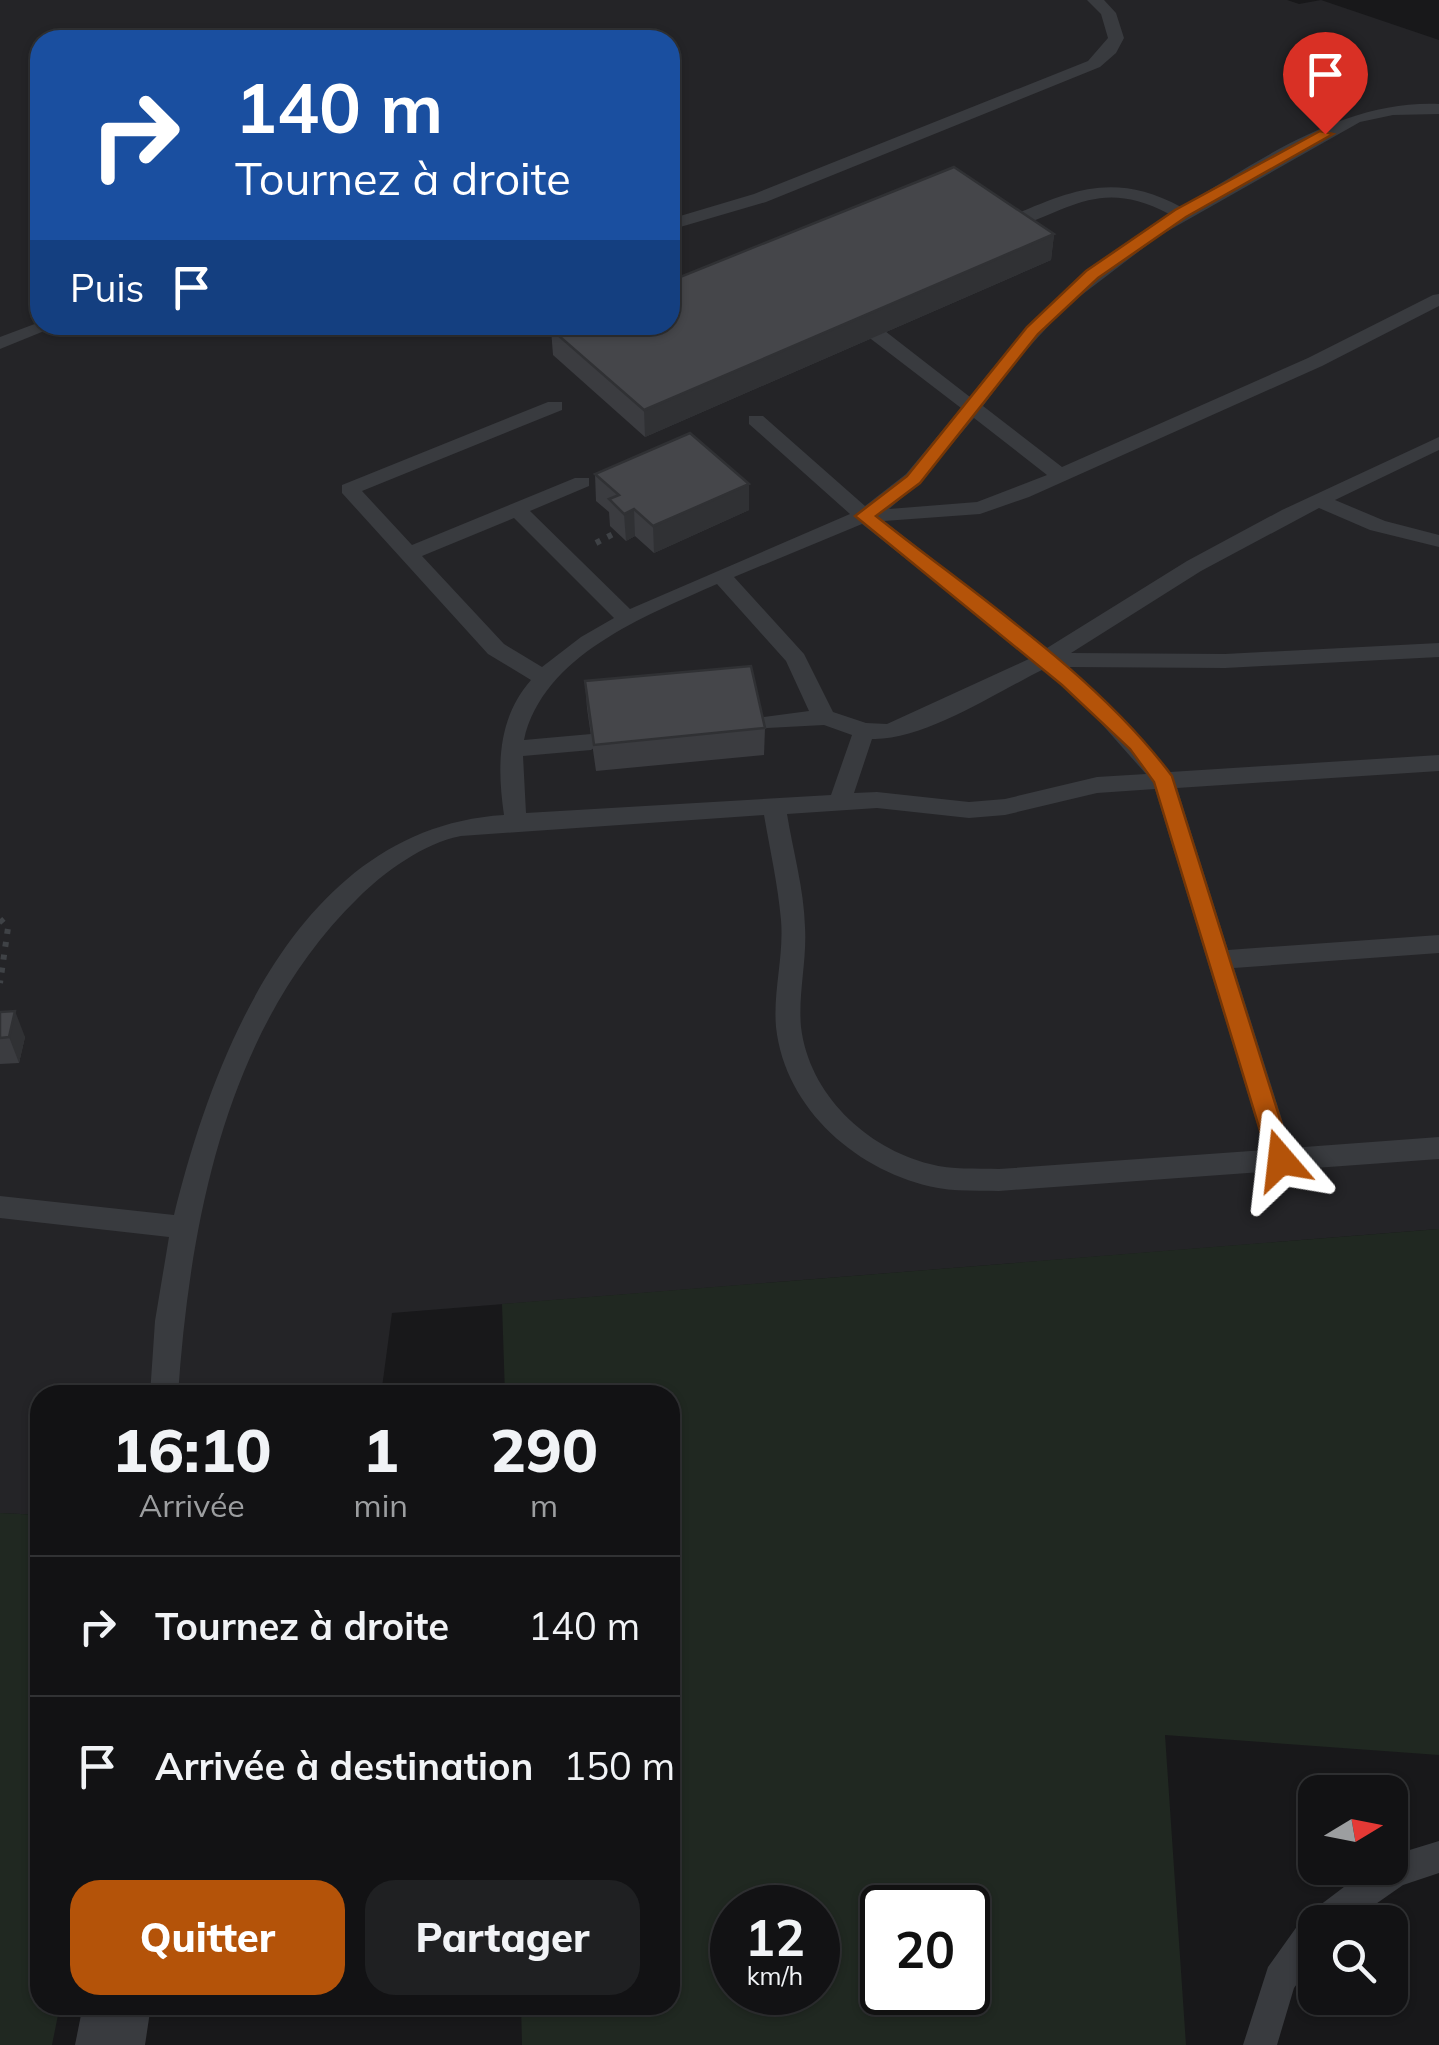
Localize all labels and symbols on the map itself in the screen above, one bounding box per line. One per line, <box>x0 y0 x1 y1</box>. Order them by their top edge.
pin <box>1283 32 1368 135</box>
position arrow <box>1229 1108 1333 1212</box>
north arrow <box>1298 1775 1408 1885</box>
speed limit sign: 20 <box>860 1885 990 2015</box>

